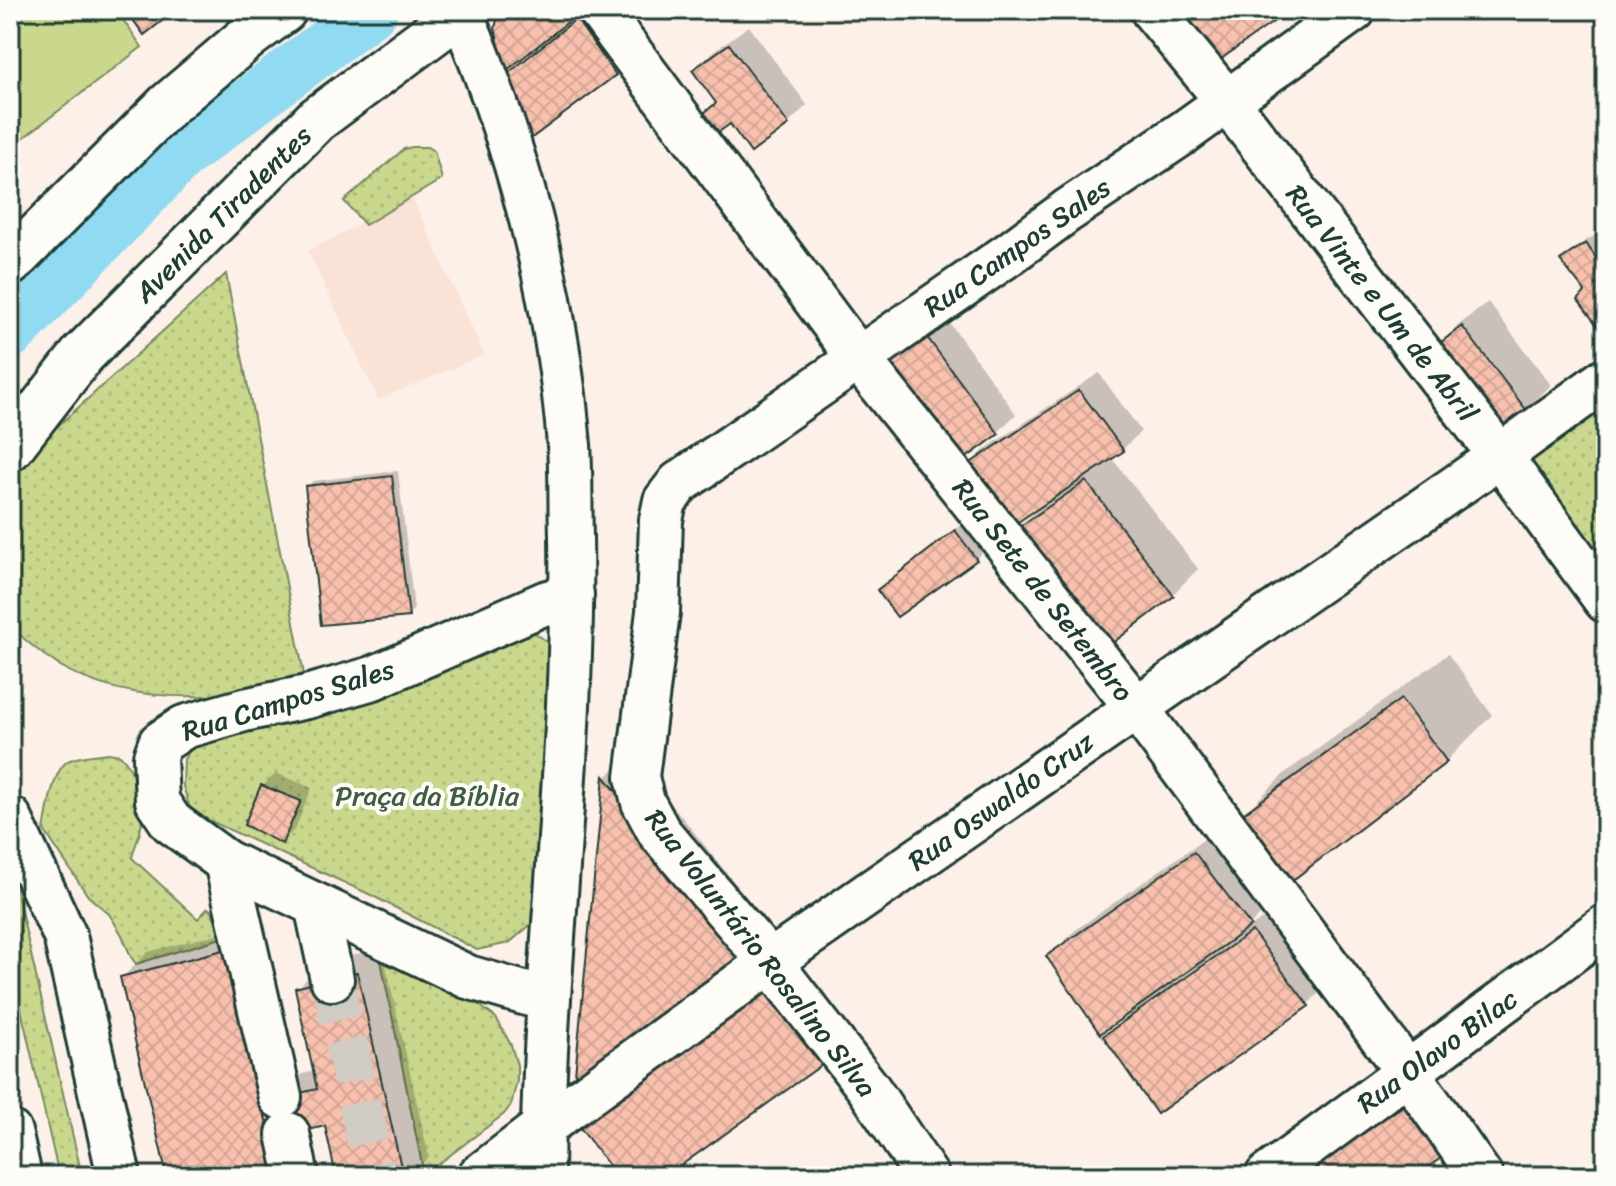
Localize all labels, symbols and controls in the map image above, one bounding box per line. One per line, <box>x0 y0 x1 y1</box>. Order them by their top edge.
street label: Avenida Tiradentes <box>121 113 324 316</box>
street label: Rua Campos Sales <box>913 164 1121 330</box>
street label: Rua Vinte e Um de Abril <box>1273 173 1492 434</box>
street label: Rua Sete de Setembro <box>939 467 1147 713</box>
street label: Rua Campos Sales <box>176 644 401 756</box>
street label: Rua Oswaldo Cruz <box>897 718 1105 884</box>
park label: Praça da Bíblia <box>335 771 520 820</box>
street label: Rua Voluntário Rosalino Silva <box>632 798 890 1108</box>
street label: Rua Olavo Bilac <box>1346 975 1528 1126</box>

